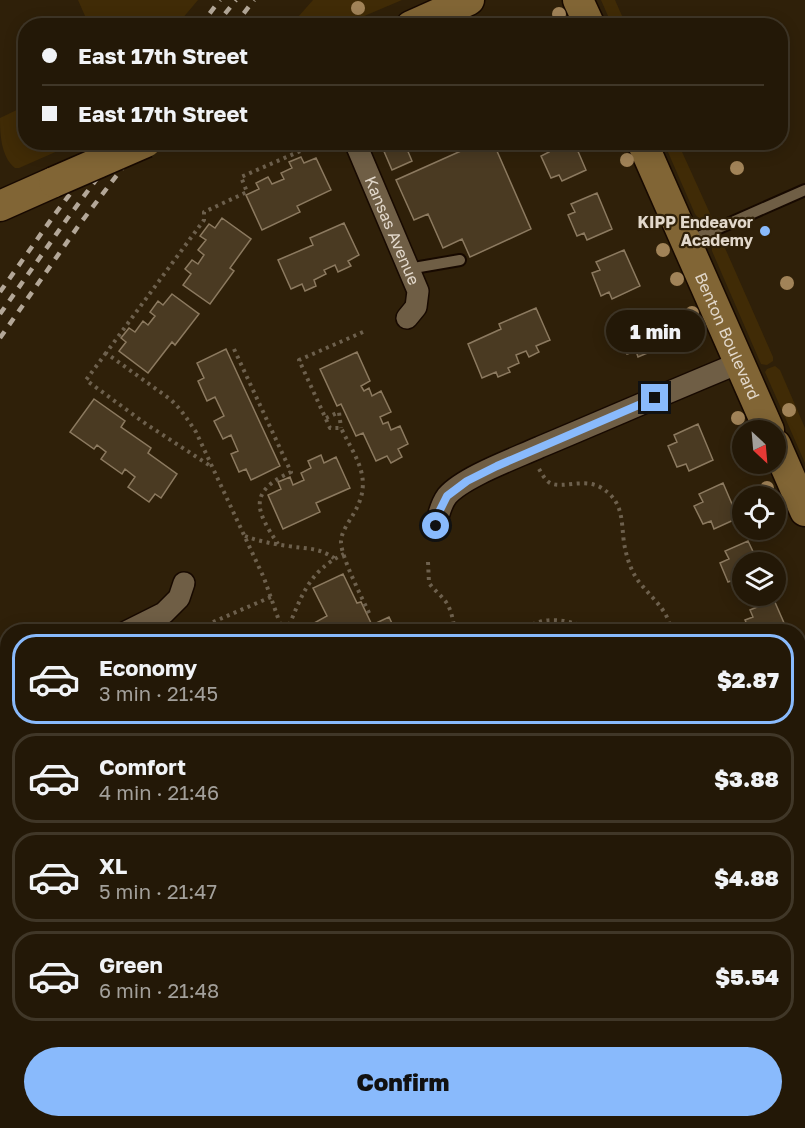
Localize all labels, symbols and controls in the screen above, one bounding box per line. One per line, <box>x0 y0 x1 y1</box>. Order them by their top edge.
text: East 17th Street <box>78 42 248 69</box>
text: East 17th Street <box>78 100 248 127</box>
street label: Kansas Avenue <box>361 173 424 288</box>
place label: KIPP Endeavor Academy <box>637 212 753 250</box>
marker: KIPP Endeavor Academy <box>758 224 772 238</box>
street label: Benton Boulevard <box>691 269 764 403</box>
callout: 1 min <box>606 311 704 353</box>
text: 1 min <box>630 319 681 343</box>
route end <box>641 384 668 411</box>
north arrow <box>732 420 786 474</box>
map controls <box>732 420 786 606</box>
button: locate <box>732 486 786 540</box>
route start <box>422 512 449 539</box>
button: layers <box>732 552 786 606</box>
icon: car <box>27 652 81 706</box>
text: Economy <box>99 654 197 681</box>
text: $2.87 <box>717 666 779 693</box>
text: 3 min · 21:45 <box>99 681 218 705</box>
icon: car <box>27 751 81 805</box>
text: Comfort <box>99 753 186 780</box>
text: $3.88 <box>714 765 779 792</box>
text: 4 min · 21:46 <box>99 780 219 804</box>
icon: car <box>27 850 81 904</box>
text: XL <box>99 852 127 879</box>
text: $4.88 <box>714 864 779 891</box>
text: 5 min · 21:47 <box>99 879 217 903</box>
icon: car <box>27 949 81 1003</box>
text: Green <box>99 951 163 978</box>
text: $5.54 <box>715 963 779 990</box>
text: 6 min · 21:48 <box>99 978 219 1002</box>
button: Confirm <box>24 1047 782 1116</box>

